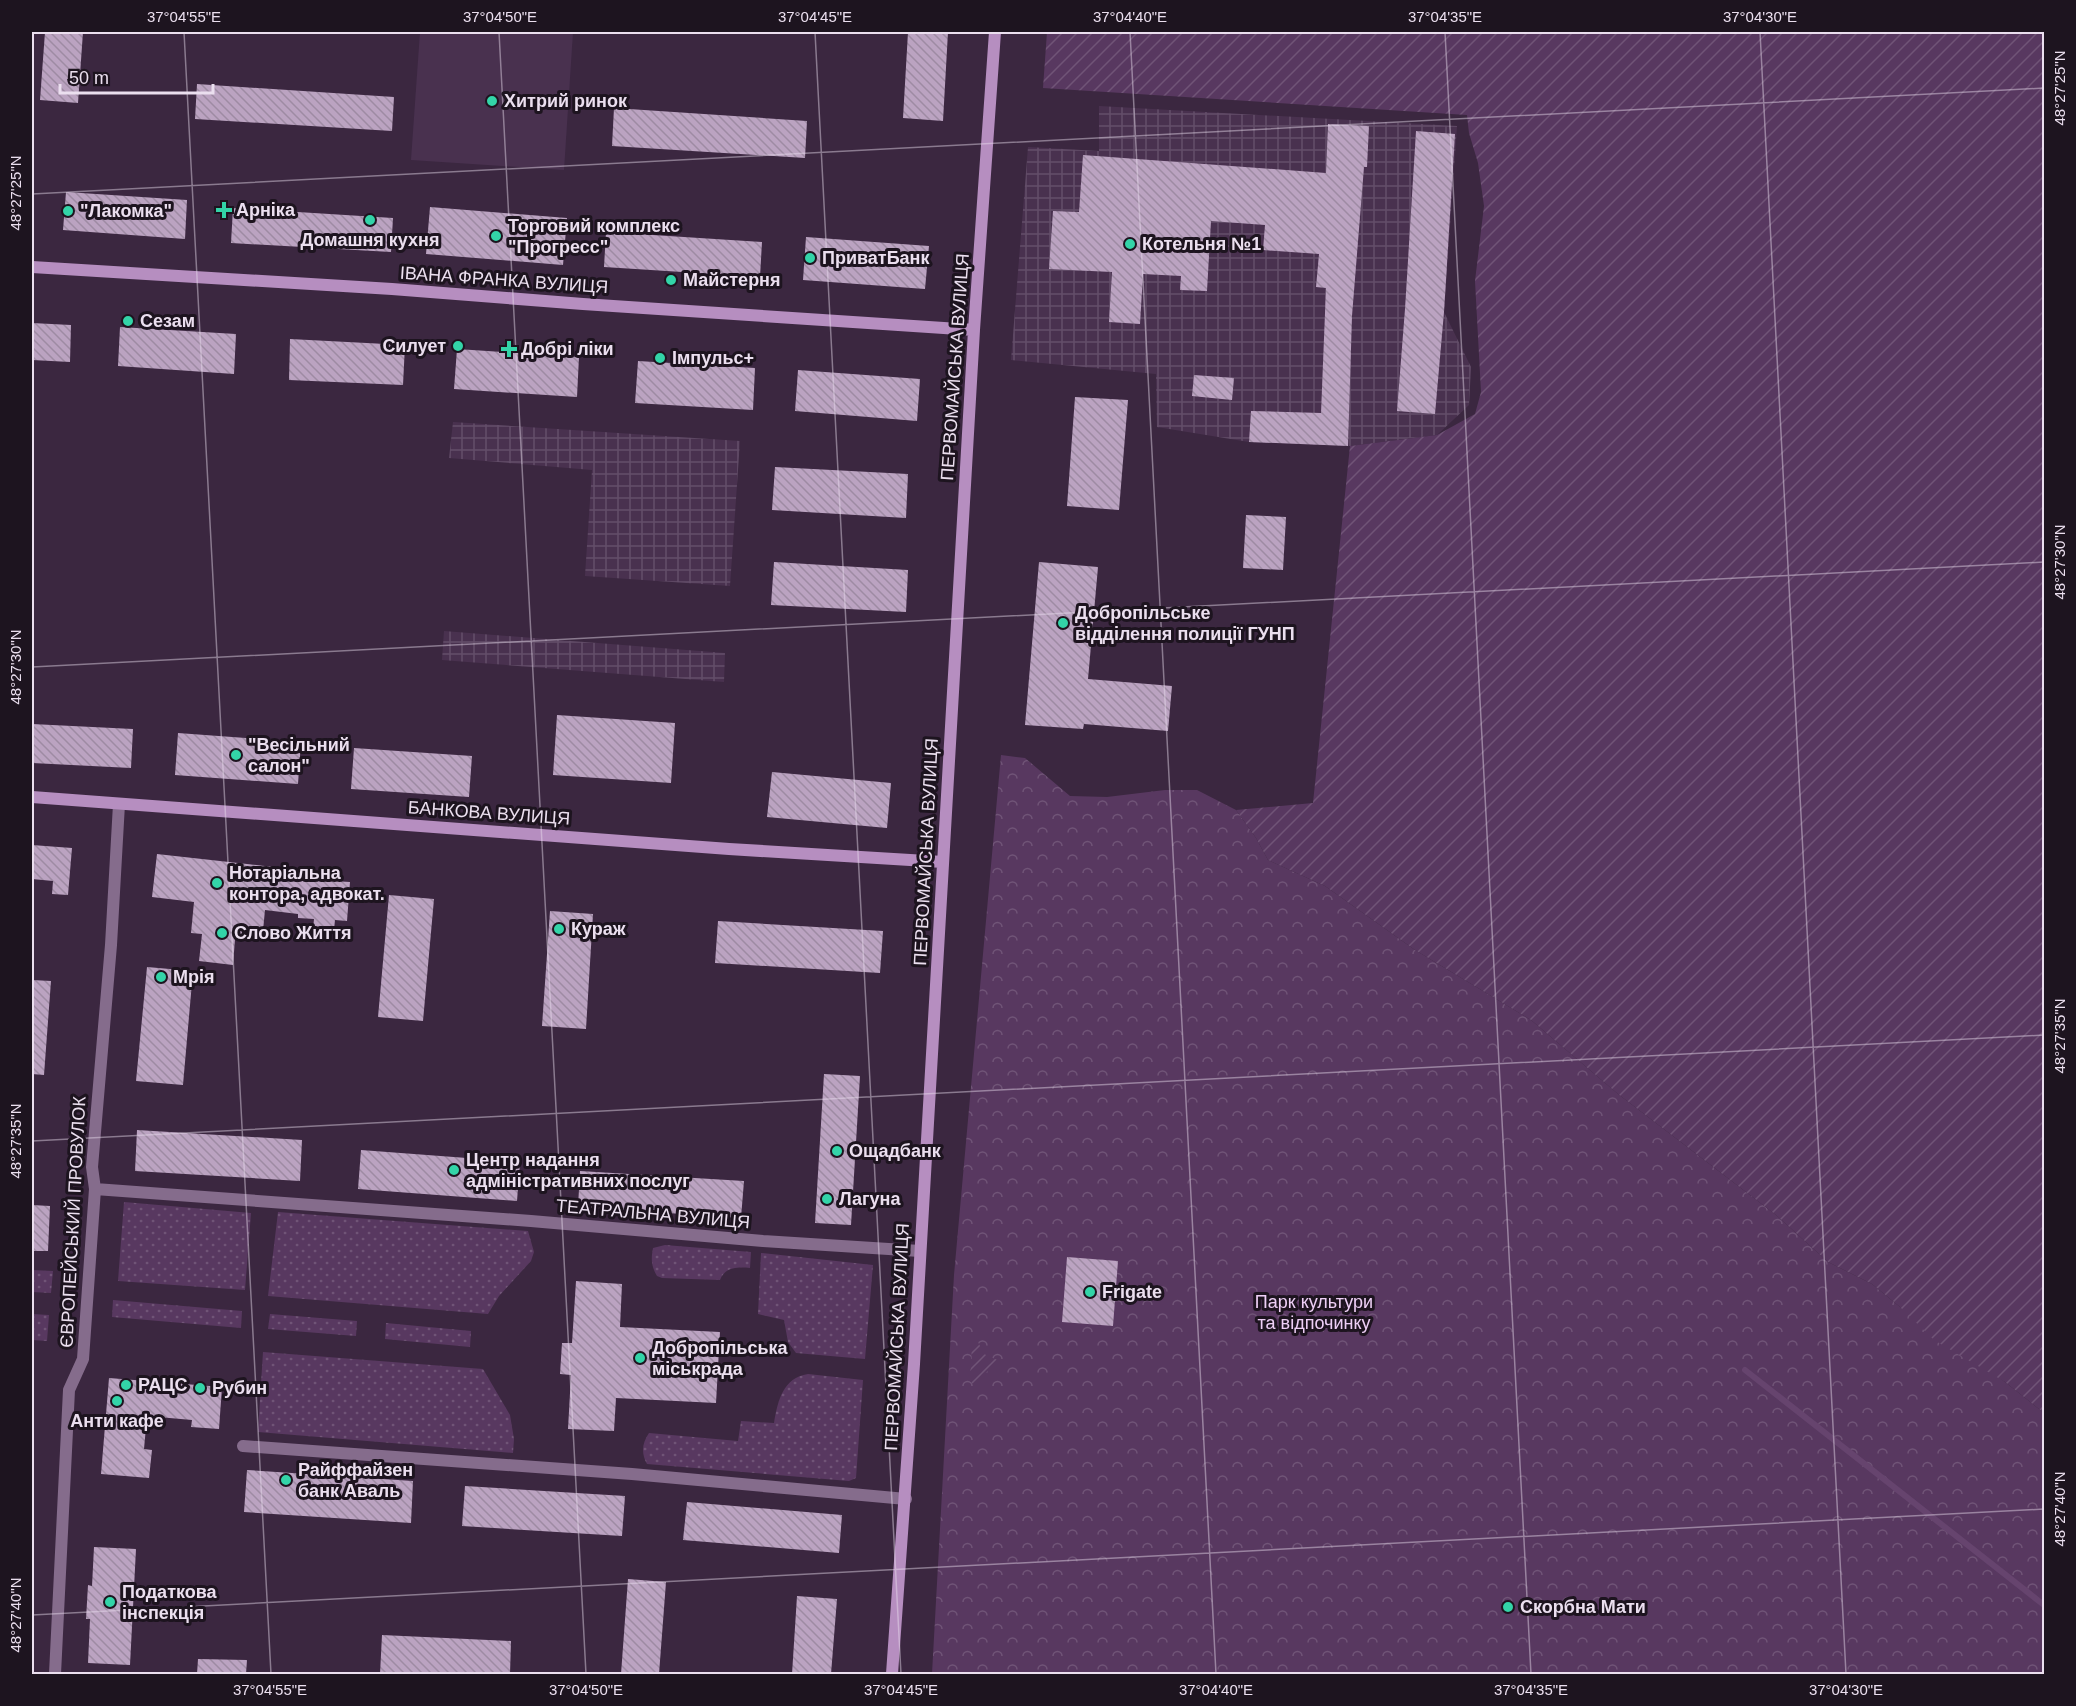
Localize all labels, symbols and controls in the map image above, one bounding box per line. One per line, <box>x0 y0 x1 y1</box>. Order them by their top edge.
text: 37°04'55"E <box>147 8 221 25</box>
text: 37°04'50"E <box>463 8 537 25</box>
text: 37°04'45"E <box>778 8 852 25</box>
text: 37°04'40"E <box>1093 8 1167 25</box>
text: 37°04'35"E <box>1408 8 1482 25</box>
text: 37°04'30"E <box>1723 8 1797 25</box>
text: 48°27'25"N <box>2051 50 2068 126</box>
scale bar <box>60 57 213 95</box>
text: 50 m <box>69 68 109 88</box>
place label: Хитрий ринок <box>504 91 628 111</box>
marker: Хитрий ринок <box>485 94 499 108</box>
text: 48°27'25"N <box>7 155 24 231</box>
place label: Арніка <box>236 200 296 220</box>
place label: "Лакомка" <box>80 201 172 221</box>
marker: Арніка <box>217 203 231 217</box>
marker: "Лакомка" <box>61 204 75 218</box>
marker: Домашня кухня <box>363 213 377 227</box>
place label: Торговий комплекс "Прогресс" <box>508 216 680 257</box>
marker: Торговий комплекс "Прогресс" <box>489 229 503 243</box>
place label: Домашня кухня <box>301 230 439 250</box>
place label: Котельня №1 <box>1142 234 1261 254</box>
marker: Котельня №1 <box>1123 237 1137 251</box>
place label: ПриватБанк <box>822 248 930 268</box>
marker: ПриватБанк <box>803 251 817 265</box>
street label: ПЕРВОМАЙСЬКА ВУЛИЦЯ <box>936 253 973 481</box>
street label: ІВАНА ФРАНКА ВУЛИЦЯ <box>399 263 609 297</box>
place label: Майстерня <box>683 270 781 290</box>
marker: Майстерня <box>664 273 678 287</box>
place label: Сезам <box>140 311 195 331</box>
marker: Сезам <box>121 314 135 328</box>
place label: Силует <box>382 336 446 356</box>
marker: Силует <box>451 339 465 353</box>
place label: Добрі ліки <box>521 339 614 359</box>
marker: Добрі ліки <box>502 342 516 356</box>
place label: Імпульс+ <box>672 348 754 368</box>
marker: Імпульс+ <box>653 351 667 365</box>
text: 48°27'30"N <box>2051 524 2068 600</box>
place label: Добропільське відділення полиції ГУНП <box>1075 603 1295 644</box>
marker: Добропільське відділення полиції ГУНП <box>1056 616 1070 630</box>
text: 48°27'30"N <box>7 629 24 705</box>
place label: "Весільний салон" <box>248 735 350 776</box>
street label: ПЕРВОМАЙСЬКА ВУЛИЦЯ <box>909 738 942 966</box>
marker: "Весільний салон" <box>229 748 243 762</box>
street label: БАНКОВА ВУЛИЦЯ <box>407 797 571 829</box>
place label: Нотаріальна контора, адвокат. <box>229 863 385 904</box>
marker: Нотаріальна контора, адвокат. <box>210 876 224 890</box>
place label: Кураж <box>571 919 626 939</box>
marker: Кураж <box>552 922 566 936</box>
place label: Слово Життя <box>234 923 351 943</box>
marker: Слово Життя <box>215 926 229 940</box>
place label: Мрія <box>173 967 215 987</box>
marker: Мрія <box>154 970 168 984</box>
text: 48°27'35"N <box>2051 998 2068 1074</box>
street label: ЄВРОПЕЙСЬКИЙ ПРОВУЛОК <box>55 1095 90 1348</box>
text: 48°27'35"N <box>7 1103 24 1179</box>
place label: Ощадбанк <box>849 1141 942 1161</box>
marker: Ощадбанк <box>830 1144 844 1158</box>
place label: Центр надання адміністративних послуг <box>466 1150 690 1191</box>
marker: Центр надання адміністративних послуг <box>447 1163 461 1177</box>
place label: Лагуна <box>839 1189 901 1209</box>
marker: Лагуна <box>820 1192 834 1206</box>
street label: ТЕАТРАЛЬНА ВУЛИЦЯ <box>555 1196 751 1232</box>
street label: ПЕРВОМАЙСЬКА ВУЛИЦЯ <box>880 1223 913 1451</box>
place label: Frigate <box>1102 1282 1162 1302</box>
marker: Frigate <box>1083 1285 1097 1299</box>
park label: Парк культури та відпочинку <box>1255 1292 1373 1333</box>
place label: Добропільська міськрада <box>652 1338 789 1379</box>
marker: Добропільська міськрада <box>633 1351 647 1365</box>
place label: РАЦС <box>138 1375 188 1395</box>
marker: РАЦС <box>119 1378 133 1392</box>
place label: Рубин <box>212 1378 267 1398</box>
marker: Рубин <box>193 1381 207 1395</box>
marker: Анти кафе <box>110 1394 124 1408</box>
place label: Анти кафе <box>70 1411 164 1431</box>
place label: Райффайзен банк Аваль <box>298 1460 413 1501</box>
text: 48°27'40"N <box>2051 1471 2068 1547</box>
marker: Райффайзен банк Аваль <box>279 1473 293 1487</box>
text: 48°27'40"N <box>7 1577 24 1653</box>
place label: Податкова інспекція <box>122 1582 218 1623</box>
marker: Податкова інспекція <box>103 1595 117 1609</box>
place label: Скорбна Мати <box>1520 1597 1646 1617</box>
marker: Скорбна Мати <box>1501 1600 1515 1614</box>
text: 37°04'55"E <box>233 1681 307 1698</box>
text: 37°04'50"E <box>549 1681 623 1698</box>
text: 37°04'45"E <box>864 1681 938 1698</box>
text: 37°04'40"E <box>1179 1681 1253 1698</box>
text: 37°04'35"E <box>1494 1681 1568 1698</box>
text: 37°04'30"E <box>1809 1681 1883 1698</box>

